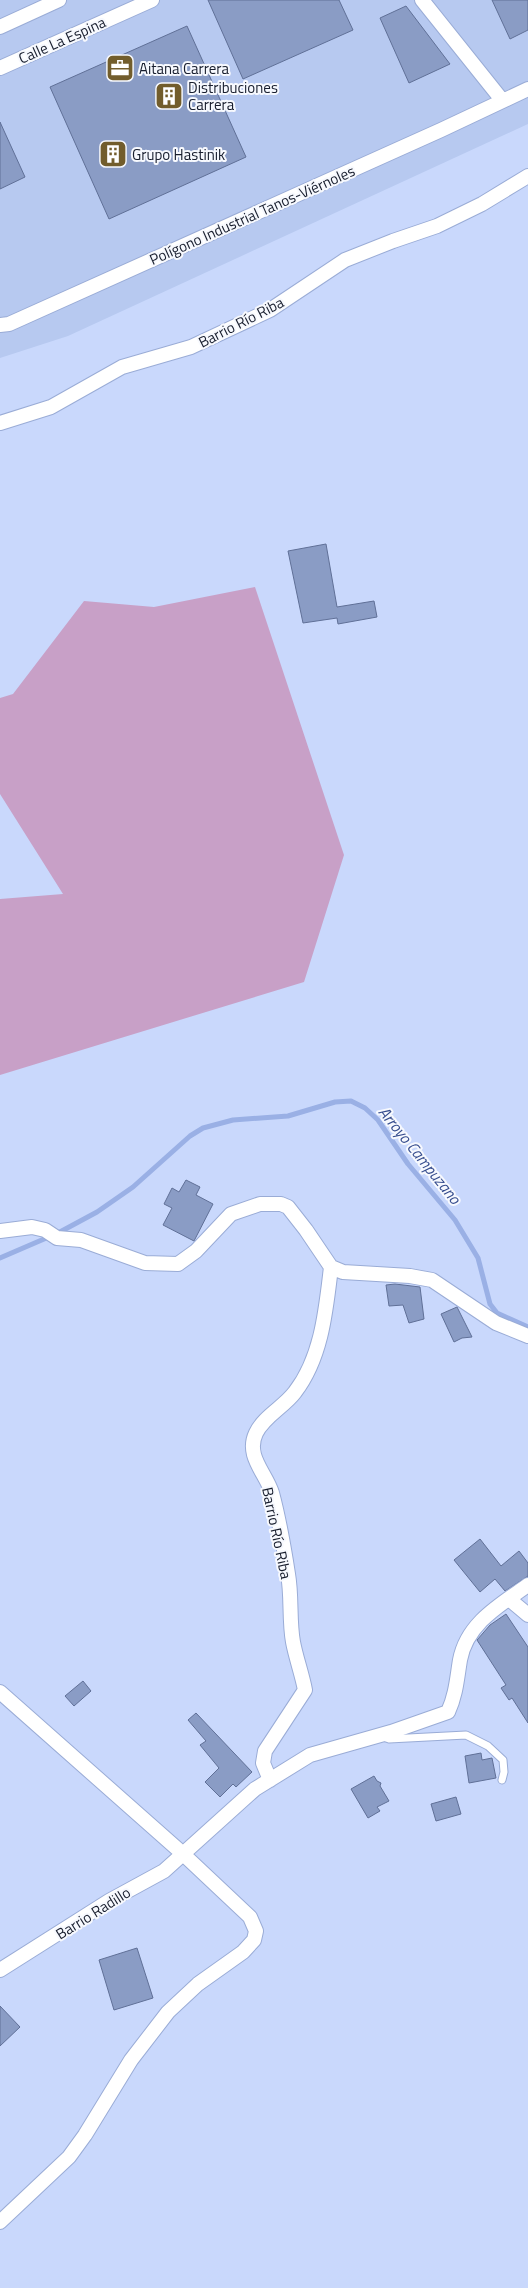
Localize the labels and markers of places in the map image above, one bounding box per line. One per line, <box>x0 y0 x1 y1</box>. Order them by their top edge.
office icon: Aitana Carrera <box>105 53 135 83</box>
place label: Aitana Carrera <box>139 57 230 80</box>
place label: Distribuciones Carrera <box>188 76 278 116</box>
building icon: Distribuciones Carrera <box>154 81 184 111</box>
building icon: Grupo Hastinik <box>98 139 128 169</box>
place label: Grupo Hastinik <box>132 143 225 166</box>

